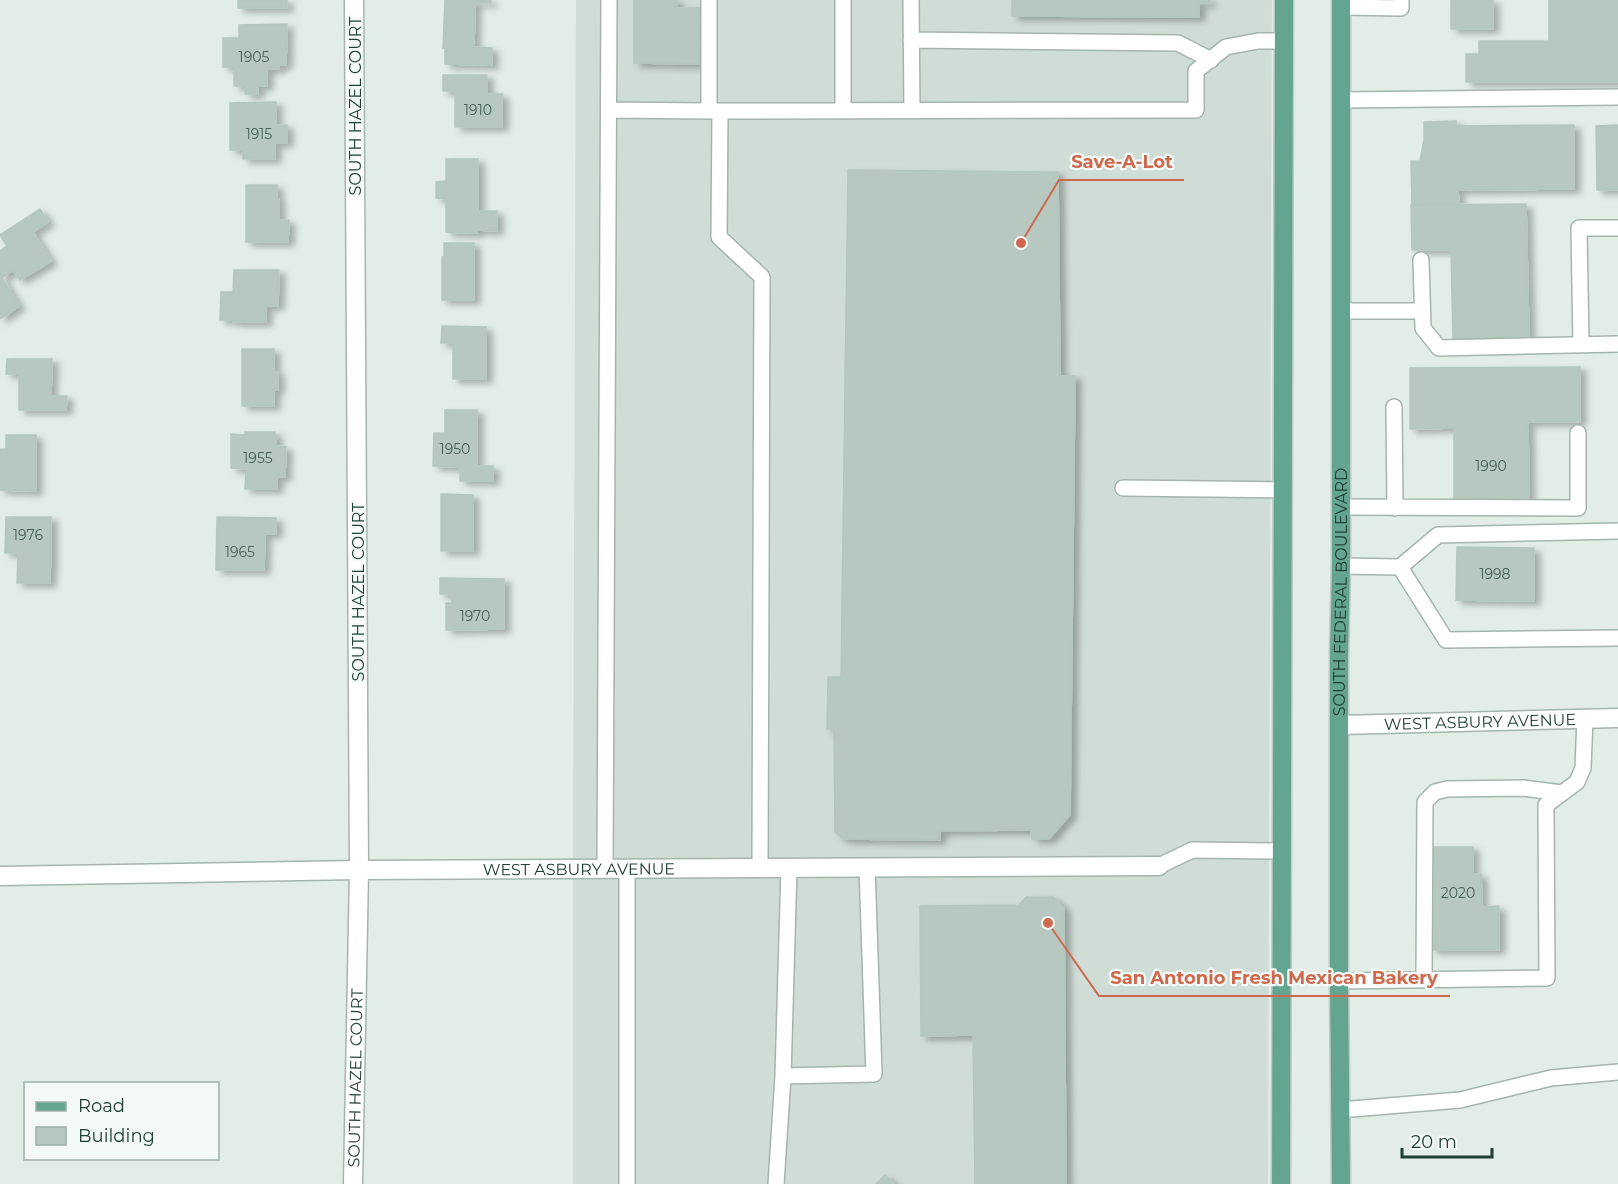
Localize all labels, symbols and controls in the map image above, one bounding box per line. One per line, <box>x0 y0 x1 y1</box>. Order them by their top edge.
street label: SOUTH HAZEL COURT <box>346 16 365 195</box>
house number: 1905 <box>239 48 269 66</box>
house number: 1910 <box>464 101 492 119</box>
house number: 1915 <box>246 125 272 143</box>
callout: Save-A-Lot <box>1059 144 1184 180</box>
text: Save-A-Lot <box>1071 151 1173 173</box>
house number: 1950 <box>440 440 470 458</box>
house number: 1955 <box>243 449 273 467</box>
house number: 1990 <box>1475 457 1507 475</box>
street label: SOUTH FEDERAL BOULEVARD <box>1329 468 1351 716</box>
street label: SOUTH HAZEL COURT <box>349 502 368 681</box>
house number: 1976 <box>13 526 43 544</box>
house number: 1965 <box>225 543 255 561</box>
house number: 1998 <box>1479 565 1511 583</box>
house number: 1970 <box>460 607 490 625</box>
street label: WEST ASBURY AVENUE <box>1384 710 1576 733</box>
street label: WEST ASBURY AVENUE <box>483 859 675 879</box>
house number: 2020 <box>1441 884 1475 902</box>
callout: San Antonio Fresh Mexican Bakery <box>1099 960 1450 996</box>
text: San Antonio Fresh Mexican Bakery <box>1110 967 1438 989</box>
street label: SOUTH HAZEL COURT <box>344 988 366 1168</box>
legend <box>24 1082 219 1160</box>
text: Road <box>78 1095 125 1117</box>
scale bar <box>1402 1121 1492 1159</box>
text: Building <box>78 1125 155 1147</box>
text: 20 m <box>1411 1131 1457 1153</box>

